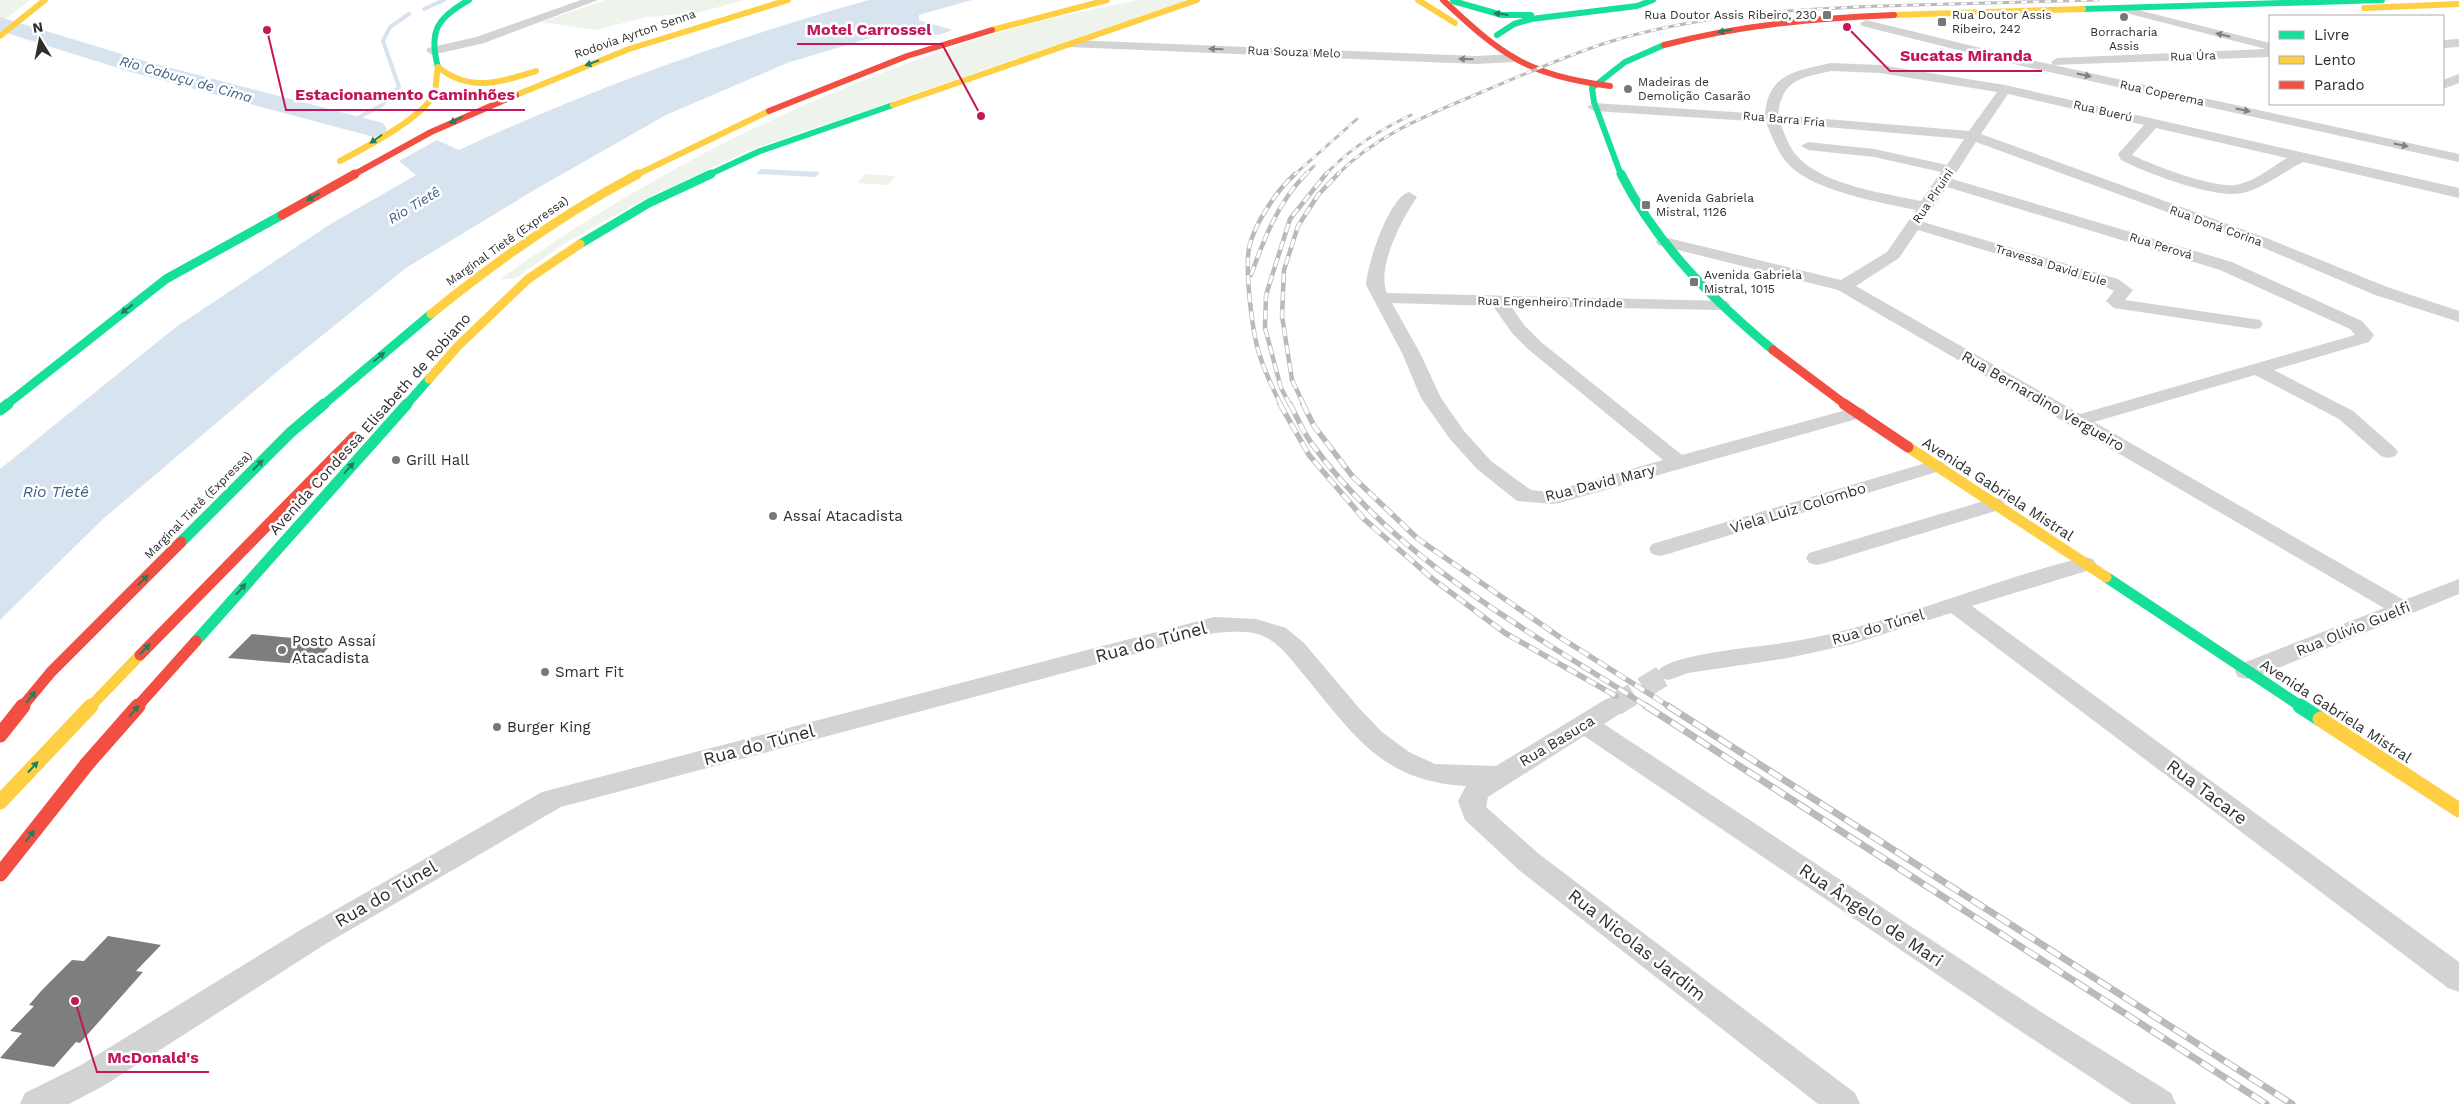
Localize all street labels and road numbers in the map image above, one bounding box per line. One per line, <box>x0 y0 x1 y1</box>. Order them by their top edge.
street label: Rodovia Ayrton Senna <box>573 7 698 61</box>
street label: Rua Souza Melo <box>1247 43 1341 61</box>
street label: Rua Úra <box>2170 48 2216 64</box>
street label: Rua Coperema <box>2119 77 2206 109</box>
street label: Rua Buerú <box>2072 97 2134 125</box>
street label: Rua Barra Fria <box>1742 108 1826 130</box>
street label: Rua Piruini <box>1910 166 1956 226</box>
street label: Marginal Tietê (Expressa) <box>443 193 571 289</box>
street label: Rua Doná Corina <box>2168 203 2264 249</box>
street label: Rua Perová <box>2128 230 2194 262</box>
street label: Travessa David Eule <box>1994 241 2109 289</box>
street label: Rua Engenheiro Trindade <box>1477 294 1623 310</box>
street label: Avenida Condessa Elisabeth de Robiano <box>265 309 475 539</box>
street label: Rua Bernardino Vergueiro <box>1958 347 2128 455</box>
street label: Avenida Gabriela Mistral <box>1919 433 2078 545</box>
street label: Marginal Tietê (Expressa) <box>141 448 255 562</box>
street label: Rua David Mary <box>1543 461 1657 505</box>
street label: Viela Luiz Colombo <box>1728 479 1868 537</box>
street label: Rua Olívio Guelfi <box>2293 598 2413 660</box>
street label: Rua do Túnel <box>1830 605 1927 649</box>
street label: Rua do Túnel <box>1093 616 1209 666</box>
street label: Avenida Gabriela Mistral <box>2257 655 2416 767</box>
street label: Rua Basuca <box>1516 711 1598 771</box>
street label: Rua do Túnel <box>701 719 817 769</box>
street label: Rua Tacare <box>2163 755 2252 829</box>
street label: Rua do Túnel <box>331 856 441 931</box>
street label: Rua Ângelo de Mari <box>1795 859 1947 971</box>
street label: Rua Nicolas Jardim <box>1564 884 1710 1005</box>

